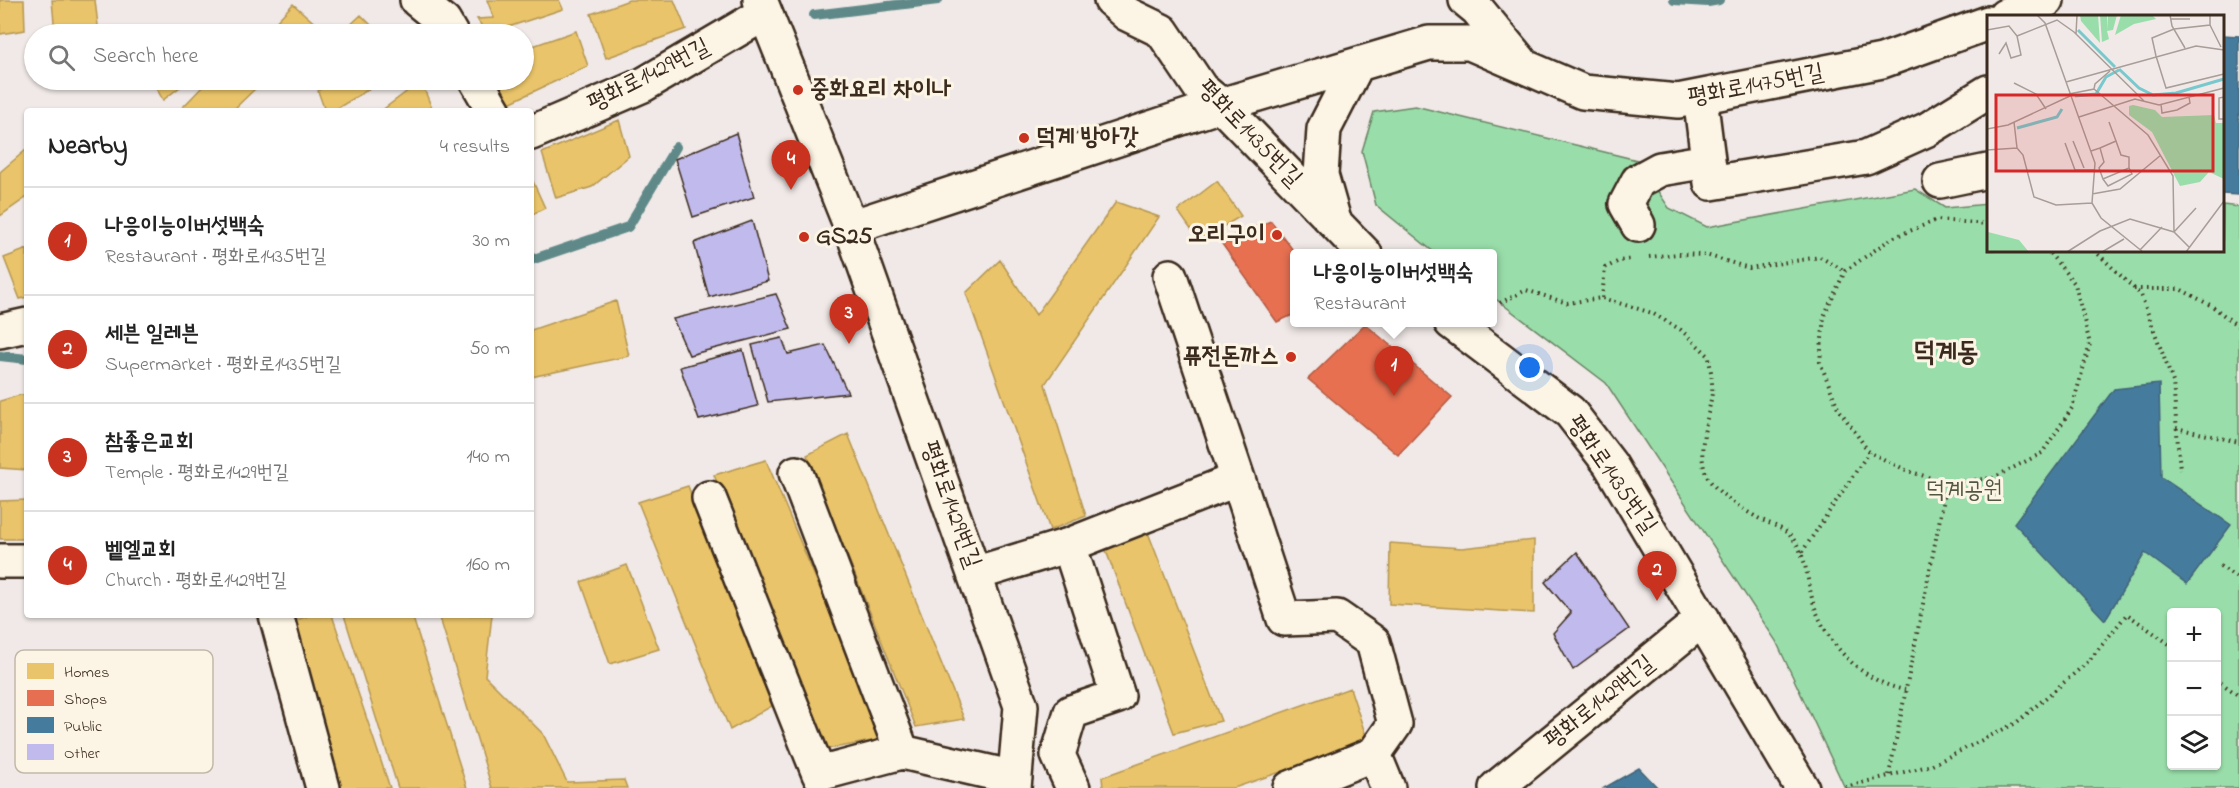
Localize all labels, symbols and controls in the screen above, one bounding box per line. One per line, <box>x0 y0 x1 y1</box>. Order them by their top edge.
inset map <box>1987 15 2224 252</box>
search box <box>24 24 534 90</box>
street label: 평화로1429번길 <box>582 30 716 122</box>
icon: search <box>45 41 78 74</box>
text: Search here <box>93 41 198 73</box>
street label: 평화로1475번길 <box>1685 56 1827 116</box>
street label: 평화로1435번길 <box>1189 72 1309 196</box>
place label: 중화요리 차이나 <box>810 73 952 108</box>
marker: 중화요리 차이나 <box>791 83 805 97</box>
place label: 덕계 방아갓 <box>1036 121 1139 156</box>
text: Nearby <box>48 128 127 166</box>
marker: 덕계 방아갓 <box>1017 131 1031 145</box>
text: 4 results <box>440 133 510 162</box>
pin: 4 <box>772 140 810 190</box>
text: 나응이능이버섯백숙 <box>105 211 264 243</box>
place label: 오리구이 <box>1188 218 1265 253</box>
place label: GS25 <box>816 220 872 255</box>
text: 1 <box>64 227 71 256</box>
text: 30 m <box>473 227 510 256</box>
marker: 오리구이 <box>1270 228 1284 242</box>
marker: GS25 <box>797 230 811 244</box>
text: Restaurant · 평화로1435번길 <box>105 243 327 272</box>
popup <box>1290 249 1497 327</box>
text: 나응이능이버섯백숙 <box>1314 258 1473 290</box>
text: Restaurant <box>1314 290 1407 319</box>
pin: 3 <box>830 294 868 344</box>
text: 세븐 일레븐 <box>105 319 199 351</box>
district label: 덕계동 <box>1913 334 1979 373</box>
text: 2 <box>63 335 72 364</box>
text: 50 m <box>469 335 510 364</box>
place label: 퓨전돈까스 <box>1182 340 1279 375</box>
pin: 1 <box>1374 346 1414 396</box>
marker: 퓨전돈까스 <box>1284 350 1298 364</box>
text: Supermarket · 평화로1435번길 <box>105 351 341 380</box>
your location <box>1515 353 1544 382</box>
street label: 평화로1435번길 <box>1557 409 1665 541</box>
text: 참좋은교회 <box>105 427 194 459</box>
street label: 평화로1429번길 <box>911 436 989 574</box>
text: 3 <box>63 443 72 472</box>
text: 140 m <box>466 443 510 472</box>
text: Temple · 평화로1429번길 <box>105 459 289 488</box>
park label: 덕계공원 <box>1925 474 2003 509</box>
text: 벹엘교회 <box>105 535 176 567</box>
text: 4 <box>63 551 72 580</box>
text: 160 m <box>466 551 510 580</box>
pin: 2 <box>1638 552 1676 601</box>
text: Church · 평화로1429번길 <box>105 567 287 596</box>
map controls <box>2167 608 2221 770</box>
button: + <box>2167 608 2221 662</box>
street label: 평화로1429번길 <box>1537 647 1663 759</box>
legend <box>15 650 213 773</box>
text: Homes <box>64 661 109 685</box>
button: − <box>2167 662 2221 716</box>
text: Shops <box>64 688 107 712</box>
text: Public <box>64 715 103 739</box>
button: layers <box>2167 716 2221 770</box>
text: Other <box>64 742 100 766</box>

